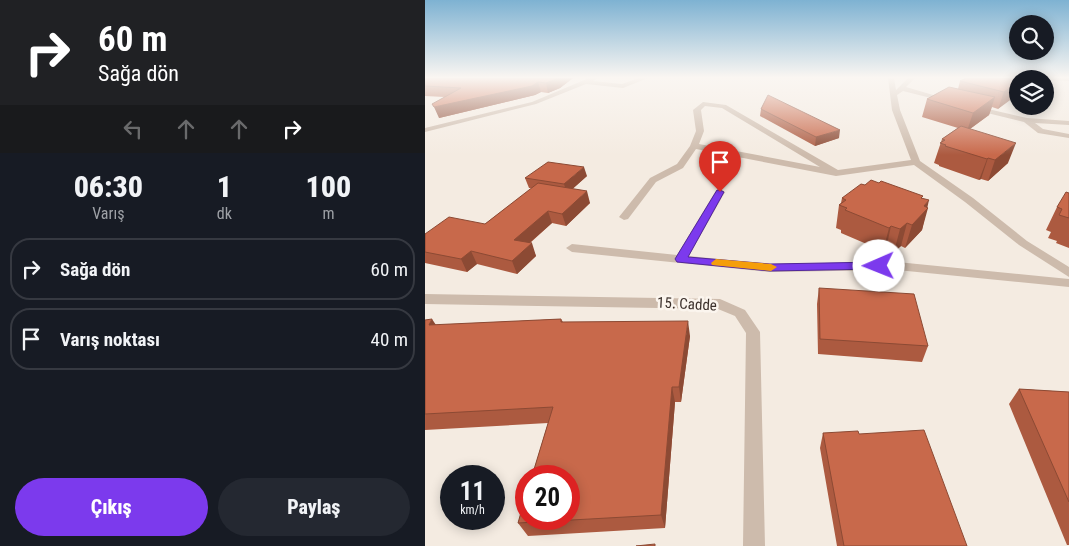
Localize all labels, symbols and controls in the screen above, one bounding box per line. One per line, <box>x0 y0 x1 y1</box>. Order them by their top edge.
map controls <box>1009 15 1054 115</box>
button: search <box>1009 15 1054 60</box>
text: 60 m <box>98 19 167 60</box>
icon: right <box>15 20 80 85</box>
text: Sağa dön <box>98 61 179 86</box>
button: layers <box>1009 70 1054 115</box>
icon: left <box>119 115 147 143</box>
icon: ahead <box>172 115 200 143</box>
icon: ahead <box>225 115 253 143</box>
icon: right <box>278 115 306 143</box>
pin <box>699 141 741 192</box>
icon: arrive <box>706 148 734 176</box>
text: 06:30 <box>74 169 143 204</box>
text: 1 <box>217 169 232 204</box>
text: 100 <box>306 169 351 204</box>
text: Varış <box>92 204 124 223</box>
text: dk <box>217 204 232 223</box>
text: m <box>322 204 334 223</box>
position arrow <box>852 239 904 291</box>
icon: right <box>17 255 45 283</box>
text: Sağa dön <box>60 258 130 281</box>
text: 60 m <box>371 258 408 281</box>
street label: 15. Cadde <box>657 293 717 315</box>
icon: arrive <box>17 325 45 353</box>
text: Varış noktası <box>60 328 160 351</box>
text: 40 m <box>371 328 408 351</box>
speed limit sign: 20 <box>515 465 580 530</box>
text: 11 <box>460 477 485 506</box>
button: Çıkış <box>15 478 208 536</box>
button: Paylaş <box>218 478 410 536</box>
text: km/h <box>460 503 485 517</box>

